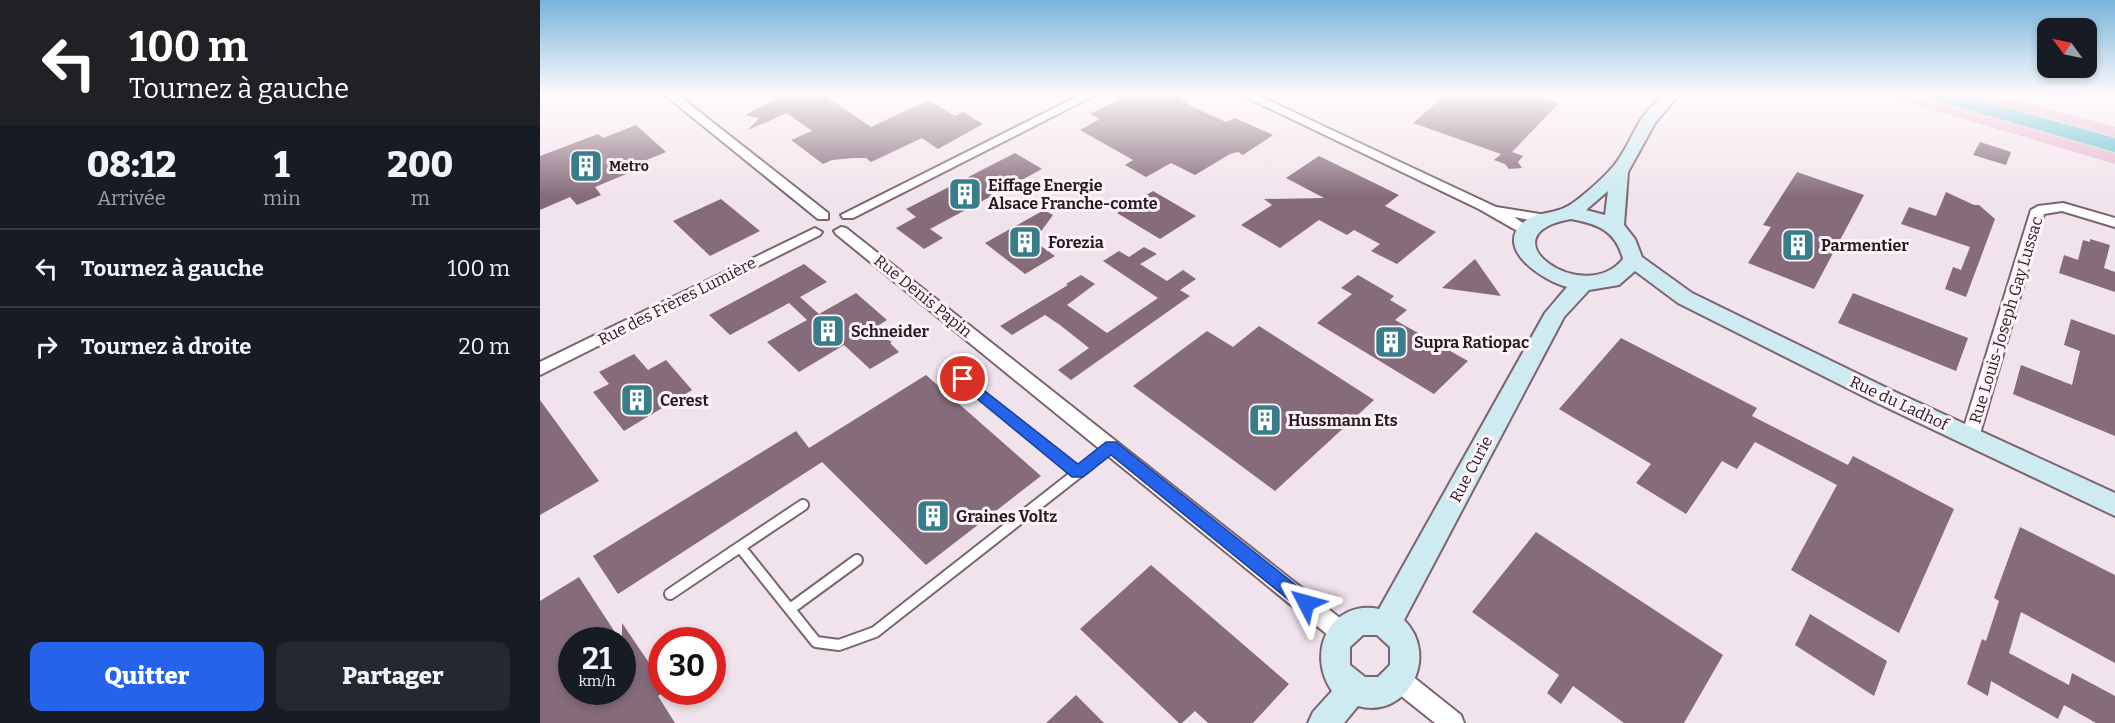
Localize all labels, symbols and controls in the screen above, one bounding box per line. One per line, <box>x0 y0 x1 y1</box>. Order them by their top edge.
north arrow <box>2037 18 2097 78</box>
map controls <box>2037 18 2097 78</box>
text: 100 m <box>129 22 248 72</box>
icon: left <box>30 24 108 102</box>
text: Tournez à gauche <box>129 73 349 105</box>
text: 08:12 <box>87 143 176 187</box>
text: 1 <box>274 143 290 187</box>
text: 200 <box>387 143 453 187</box>
building icon: Metro <box>568 148 604 184</box>
place label: Metro <box>609 158 649 175</box>
building icon: Eiffage Energie Alsace Franche-comte <box>947 176 983 212</box>
place label: Eiffage Energie Alsace Franche-comte <box>988 176 1158 213</box>
text: Arrivée <box>97 186 166 210</box>
text: min <box>263 186 301 210</box>
text: m <box>411 186 430 210</box>
street label: Rue Louis-Joseph Gay Lussac <box>1965 214 2047 426</box>
building icon: Forezia <box>1007 224 1043 260</box>
building icon: Parmentier <box>1780 227 1816 263</box>
place label: Forezia <box>1048 233 1104 252</box>
place label: Parmentier <box>1821 236 1909 255</box>
street label: Rue Denis Papin <box>870 251 976 341</box>
icon: left <box>30 252 63 285</box>
street label: Rue des Frères Lumière <box>595 253 759 349</box>
text: Tournez à gauche <box>81 255 264 282</box>
text: 100 m <box>447 255 510 282</box>
building icon: Schneider <box>810 313 846 349</box>
place label: Schneider <box>851 322 929 341</box>
building icon: Supra Ratiopac <box>1373 324 1409 360</box>
icon: right <box>30 330 63 363</box>
text: Tournez à droite <box>81 333 251 360</box>
text: 20 m <box>459 333 510 360</box>
place label: Supra Ratiopac <box>1414 333 1529 352</box>
pin <box>937 353 988 404</box>
icon: arrive <box>946 362 979 395</box>
street label: Rue du Ladhof <box>1847 372 1952 435</box>
building icon: Cerest <box>619 382 655 418</box>
place label: Cerest <box>660 391 709 410</box>
building icon: Hussmann Ets <box>1247 402 1283 438</box>
place label: Hussmann Ets <box>1288 411 1398 430</box>
street label: Rue Curie <box>1446 433 1496 505</box>
building icon: Graines Voltz <box>915 498 951 534</box>
place label: Graines Voltz <box>956 507 1057 526</box>
position arrow <box>1274 571 1338 635</box>
speed limit sign: 30 <box>648 627 726 705</box>
text: 21 <box>582 641 612 677</box>
button: Quitter <box>30 642 264 711</box>
button: Partager <box>276 642 510 711</box>
text: km/h <box>578 672 616 690</box>

